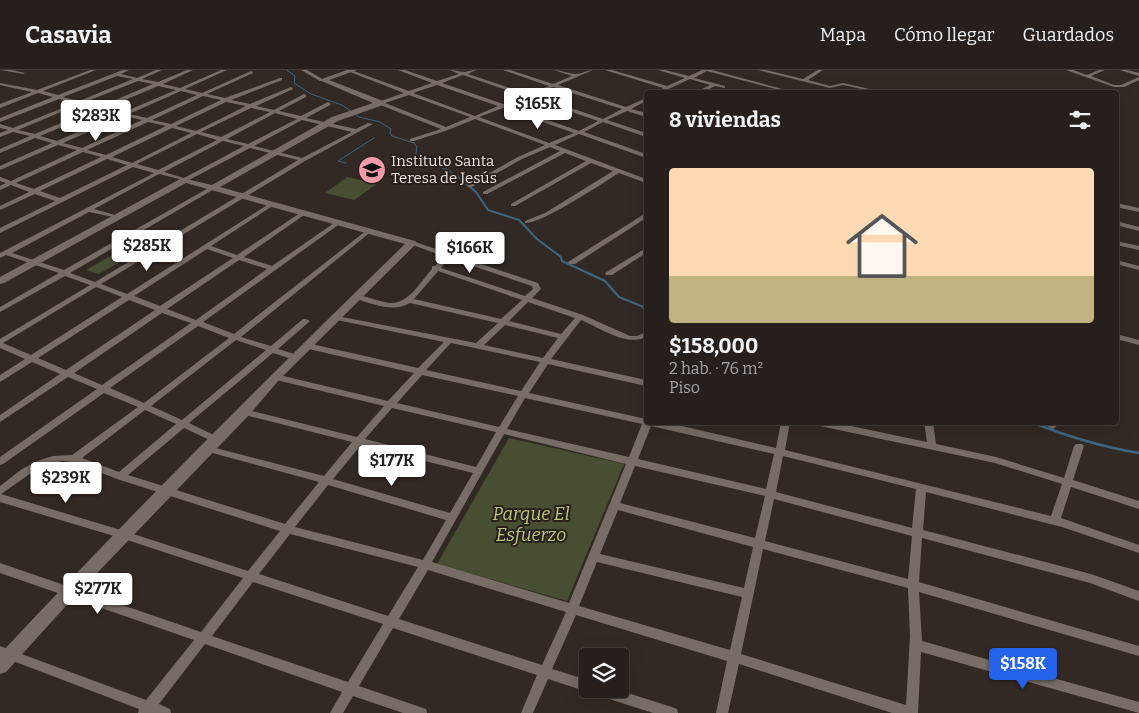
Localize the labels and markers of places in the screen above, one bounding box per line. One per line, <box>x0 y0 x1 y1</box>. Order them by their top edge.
pin: $165K <box>503 88 573 130</box>
pin: $283K <box>61 100 131 142</box>
place label: Instituto Santa Teresa de Jesús <box>391 152 497 187</box>
school or university icon: Instituto Santa Teresa de Jesús <box>357 155 387 185</box>
pin: $285K <box>112 230 182 272</box>
pin: $166K <box>435 232 505 274</box>
pin: $177K <box>357 444 427 487</box>
pin: $239K <box>31 462 101 504</box>
pin: $277K <box>63 572 133 615</box>
pin: $158K <box>988 648 1058 690</box>

